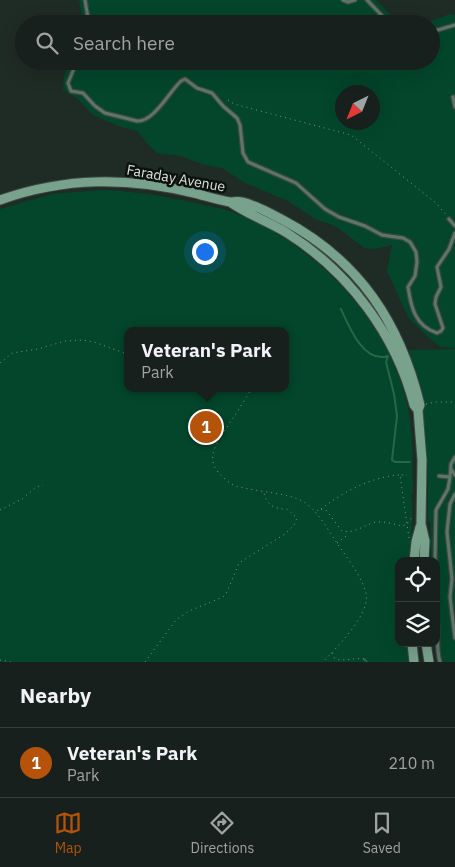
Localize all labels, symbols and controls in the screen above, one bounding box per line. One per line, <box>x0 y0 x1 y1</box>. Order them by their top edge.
search box <box>15 15 440 70</box>
icon: search <box>33 29 61 57</box>
text: Search here <box>73 31 175 55</box>
north arrow <box>335 85 380 130</box>
street label: Faraday Avenue <box>125 160 227 196</box>
your location <box>192 239 218 265</box>
popup <box>124 327 289 392</box>
text: Veteran's Park <box>141 338 272 362</box>
text: Park <box>141 362 174 382</box>
pin: 1 <box>190 408 222 446</box>
map controls <box>395 557 440 647</box>
button: locate <box>395 557 440 602</box>
button: layers <box>395 602 440 647</box>
text: Nearby <box>20 681 91 709</box>
text: Veteran's Park <box>67 741 197 765</box>
text: 1 <box>31 753 41 773</box>
text: 210 m <box>388 753 435 773</box>
text: Park <box>67 765 99 785</box>
tab: Map <box>54 809 82 857</box>
tab: Directions <box>191 809 254 857</box>
tab: Saved <box>363 809 401 857</box>

